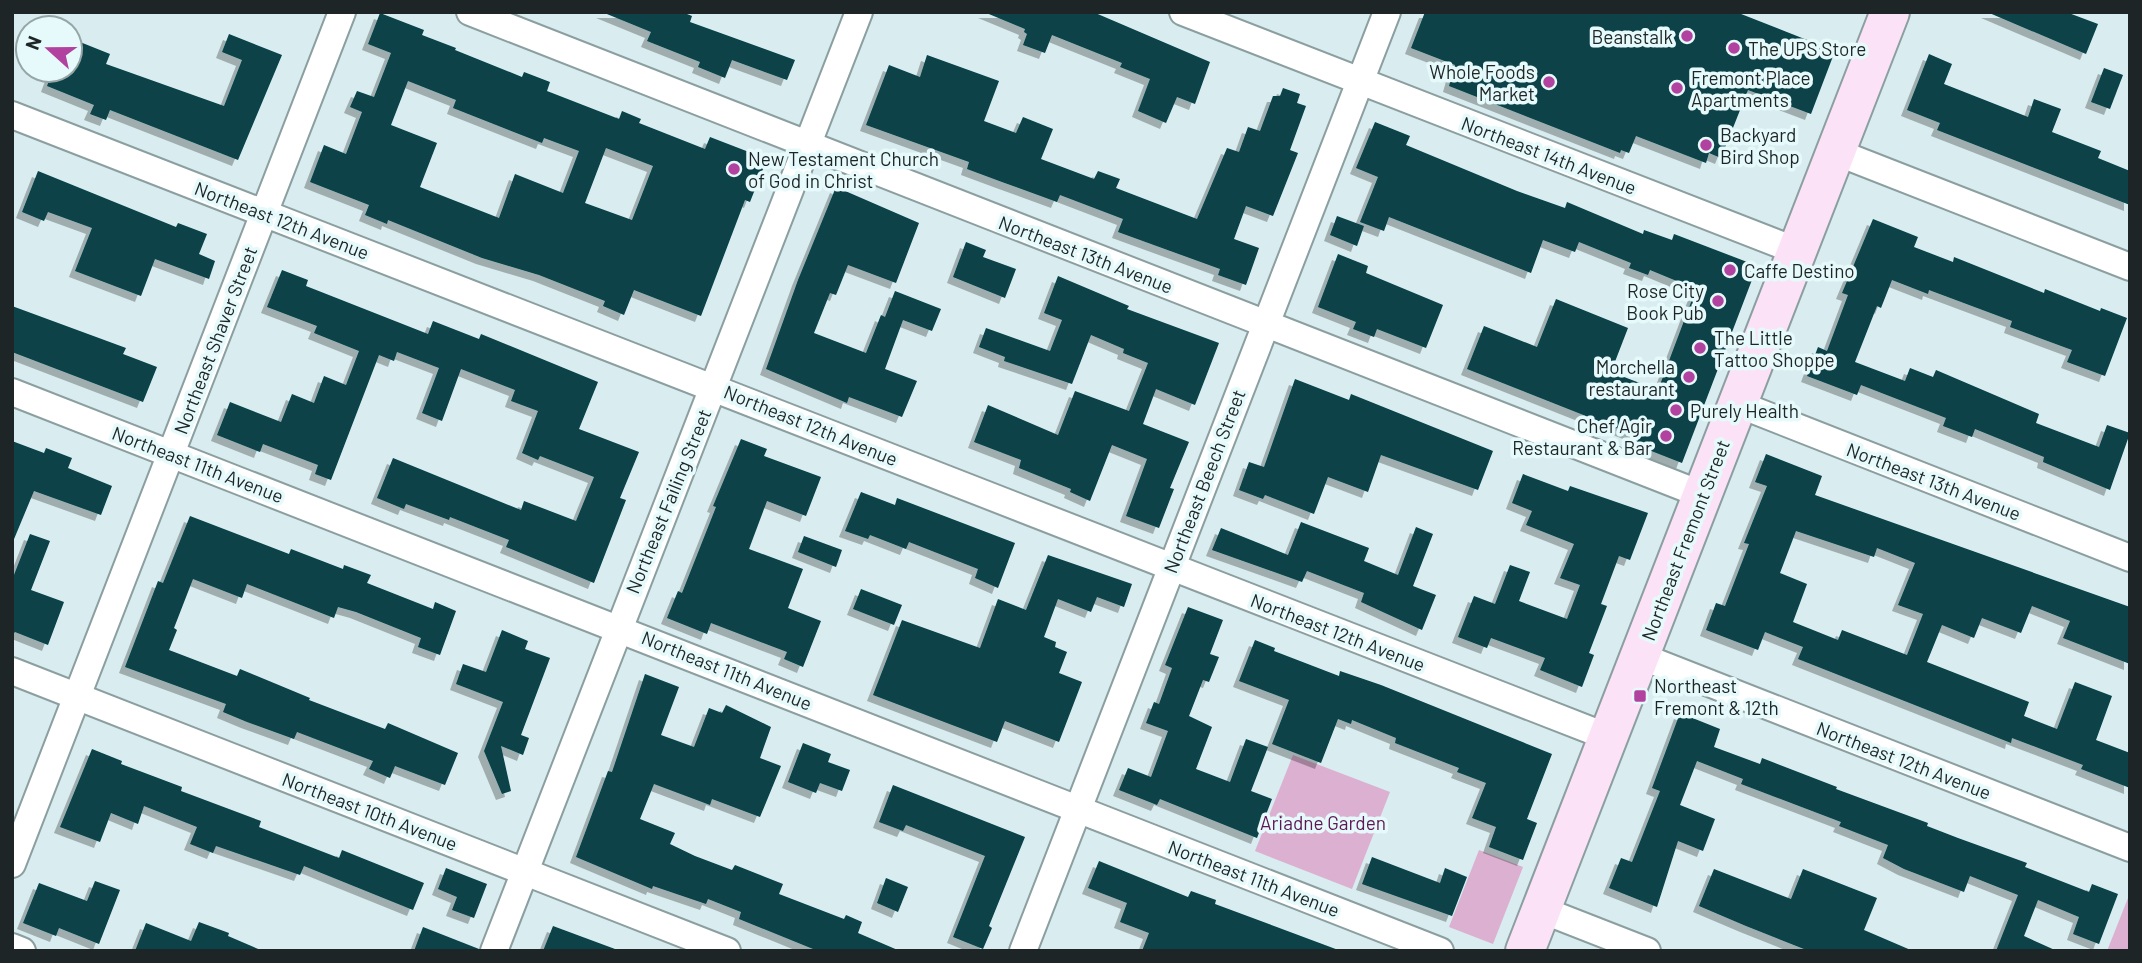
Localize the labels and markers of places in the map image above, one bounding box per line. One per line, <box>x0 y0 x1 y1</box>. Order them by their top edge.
place label: Beanstalk <box>1591 25 1673 48</box>
marker: Beanstalk <box>1679 28 1695 44</box>
place label: The UPS Store <box>1748 37 1866 60</box>
marker: The UPS Store <box>1726 40 1742 56</box>
place label: Whole Foods Market <box>1429 60 1535 105</box>
place label: Fremont Place Apartments <box>1691 66 1811 111</box>
marker: Whole Foods Market <box>1541 74 1557 90</box>
marker: Fremont Place Apartments <box>1669 80 1685 96</box>
place label: Backyard Bird Shop <box>1720 123 1800 168</box>
marker: Backyard Bird Shop <box>1698 137 1714 153</box>
place label: New Testament Church of God in Christ <box>748 147 939 192</box>
marker: New Testament Church of God in Christ <box>726 161 742 177</box>
place label: Caffe Destino <box>1744 259 1855 282</box>
marker: Caffe Destino <box>1722 262 1738 278</box>
place label: Rose City Book Pub <box>1626 279 1704 324</box>
marker: Rose City Book Pub <box>1710 293 1726 309</box>
place label: The Little Tattoo Shoppe <box>1714 326 1835 371</box>
marker: The Little Tattoo Shoppe <box>1692 340 1708 356</box>
place label: Morchella restaurant <box>1589 355 1675 400</box>
marker: Morchella restaurant <box>1681 369 1697 385</box>
place label: Purely Health <box>1690 399 1799 422</box>
marker: Purely Health <box>1668 402 1684 418</box>
place label: Chef Agir Restaurant & Bar <box>1512 414 1652 459</box>
marker: Chef Agir Restaurant & Bar <box>1658 428 1674 444</box>
place label: Northeast Fremont & 12th <box>1654 674 1779 719</box>
marker: Northeast Fremont & 12th <box>1632 688 1648 704</box>

